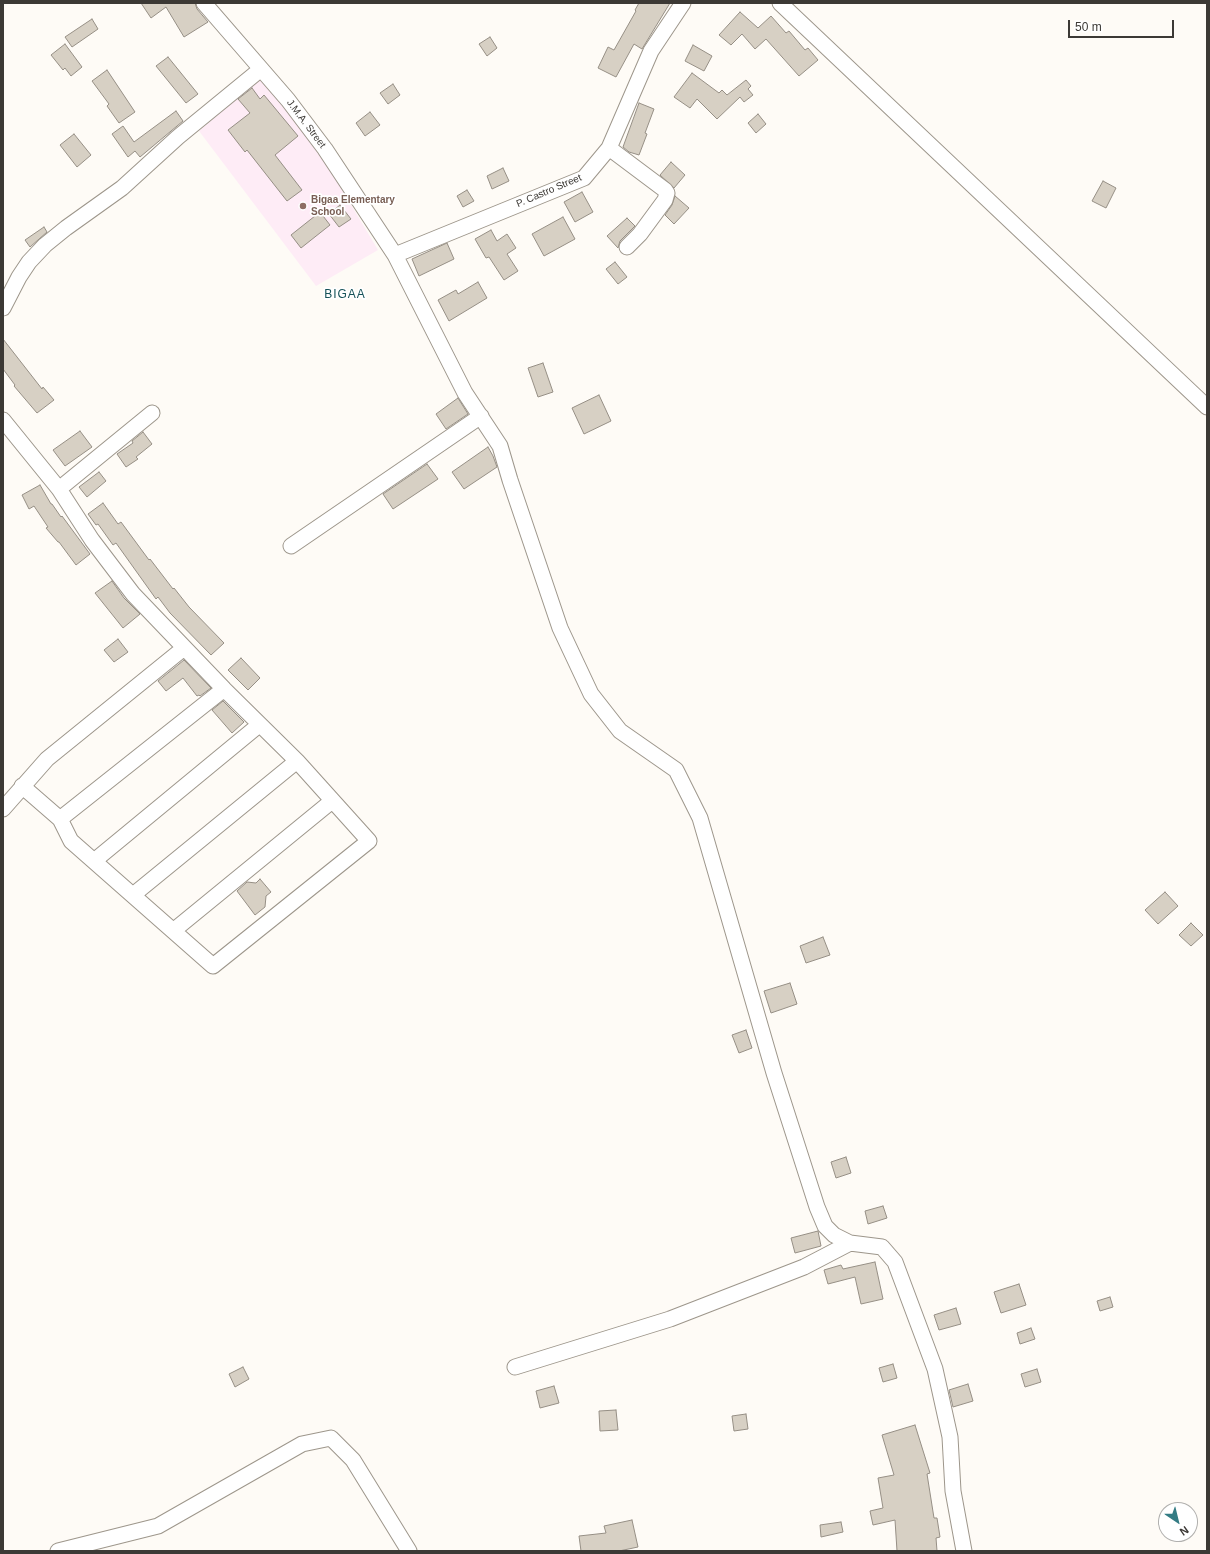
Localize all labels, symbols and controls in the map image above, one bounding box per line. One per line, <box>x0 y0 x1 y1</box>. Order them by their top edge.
scale bar <box>1070 12 1176 38</box>
text: 50 m <box>1075 20 1102 34</box>
street label: J.M.A. Street <box>284 97 328 151</box>
street label: P. Castro Street <box>515 172 583 210</box>
place label: Bigaa Elementary School <box>311 194 395 218</box>
marker: Bigaa Elementary School <box>298 201 308 211</box>
district label: BIGAA <box>324 288 366 302</box>
north arrow <box>1158 1502 1198 1542</box>
text: N <box>1178 1524 1191 1538</box>

